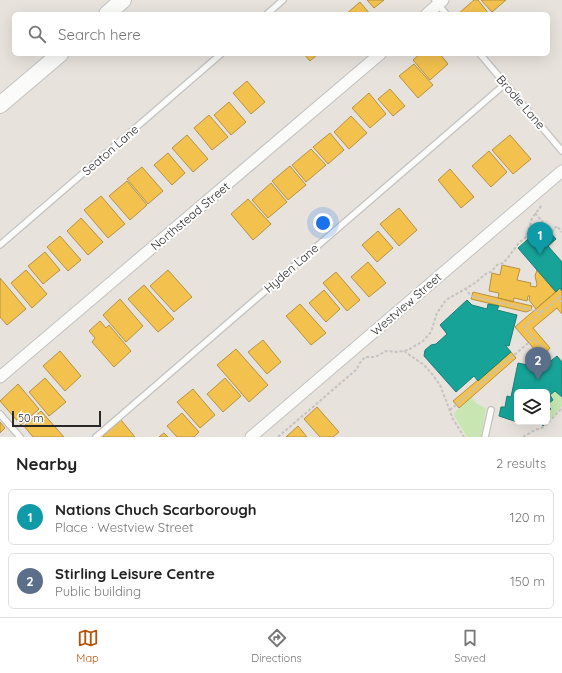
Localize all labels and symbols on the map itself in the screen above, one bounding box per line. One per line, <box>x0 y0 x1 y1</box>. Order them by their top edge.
street label: Brodie Lane <box>493 72 549 132</box>
street label: Seaton Lane <box>79 121 141 179</box>
street label: Northstead Street <box>147 179 233 253</box>
your location <box>313 213 333 233</box>
pin: 1 <box>527 222 553 255</box>
street label: Hyden Lane <box>261 240 321 296</box>
street label: Westview Street <box>368 269 444 339</box>
pin: 2 <box>525 347 551 380</box>
scale bar <box>12 409 101 428</box>

